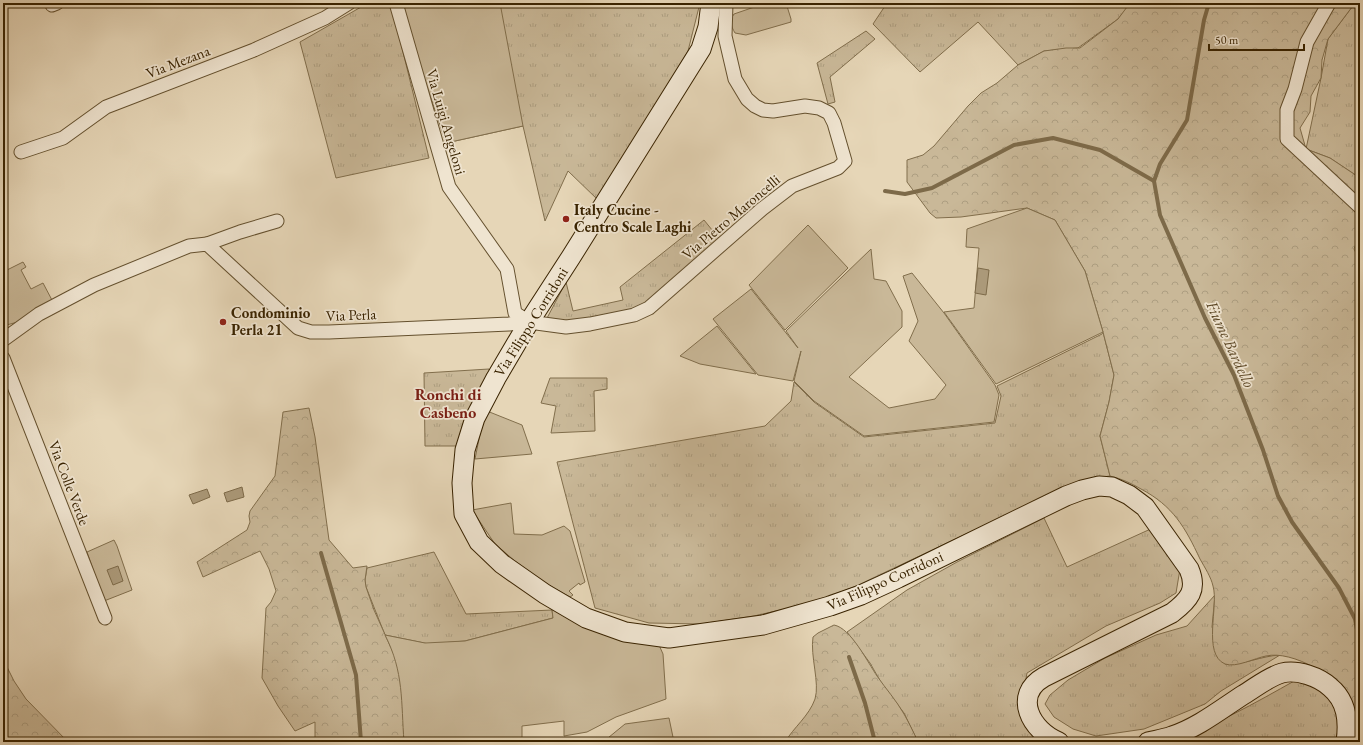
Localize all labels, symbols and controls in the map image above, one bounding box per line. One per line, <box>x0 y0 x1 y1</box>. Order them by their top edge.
scale bar <box>1209 26 1304 52</box>
text: 50 m <box>1215 32 1239 48</box>
street label: Via Mezana <box>143 41 213 82</box>
street label: Via Luigi Angeloni <box>422 67 471 177</box>
street label: Via Pietro Maroncelli <box>678 170 784 263</box>
place label: Italy Cucine - Centro Scale Laghi <box>574 200 692 236</box>
marker: Italy Cucine - Centro Scale Laghi <box>561 214 571 224</box>
street label: Via Filippo Corridoni <box>489 263 572 380</box>
water label: Fiume Bardello <box>1201 297 1260 391</box>
place label: Condominio Perla 21 <box>231 303 311 339</box>
street label: Via Perla <box>325 304 377 325</box>
marker: Condominio Perla 21 <box>218 317 228 327</box>
district label: Ronchi di Casbeno <box>415 384 482 423</box>
street label: Via Colle Verde <box>45 438 94 528</box>
street label: Via Filippo Corridoni <box>824 546 946 615</box>

